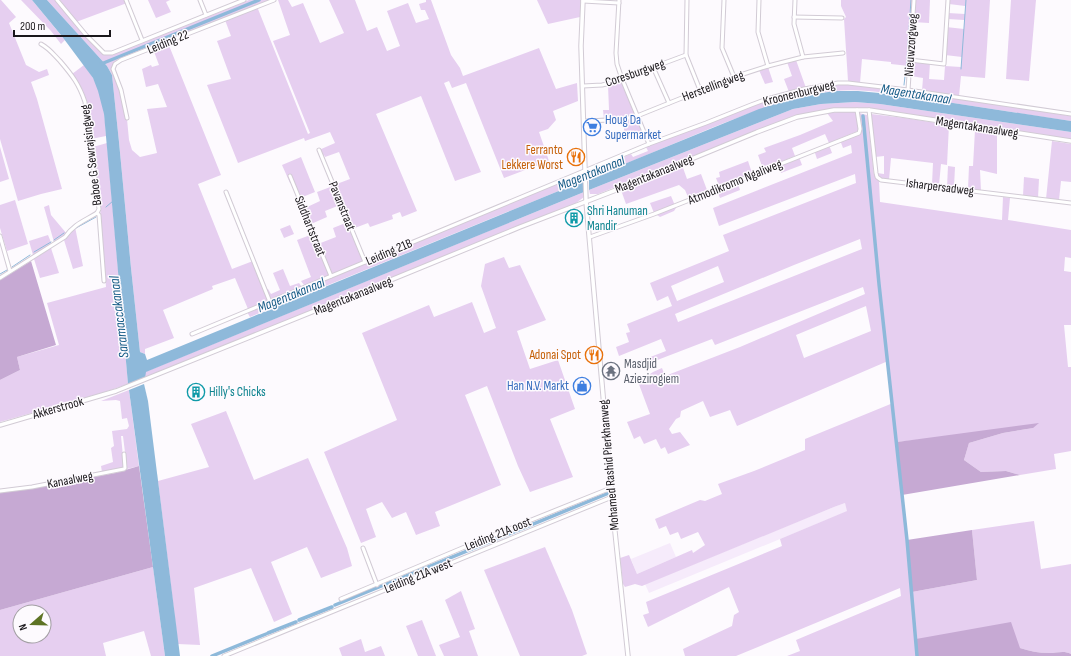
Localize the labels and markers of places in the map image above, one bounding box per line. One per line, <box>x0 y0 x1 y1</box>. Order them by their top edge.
place label: Houg Da Supermarket <box>605 112 661 143</box>
supermarket icon: Houg Da Supermarket <box>582 117 602 137</box>
place label: Ferranto Lekkere Worst <box>502 142 563 173</box>
restaurant icon: Ferranto Lekkere Worst <box>566 147 586 167</box>
place label: Shri Hanuman Mandir <box>587 203 648 234</box>
building icon: Shri Hanuman Mandir <box>564 208 584 228</box>
restaurant icon: Adonai Spot <box>584 345 604 365</box>
place label: Adonai Spot <box>528 347 581 363</box>
place label: Masdjid Aziezirogiem <box>623 356 679 387</box>
temple icon: Masdjid Aziezirogiem <box>601 361 621 381</box>
shop icon: Han N.V. Markt <box>572 376 592 396</box>
place label: Han N.V. Markt <box>507 378 569 394</box>
building icon: Hilly's Chicks <box>186 382 206 402</box>
place label: Hilly's Chicks <box>209 384 266 400</box>

